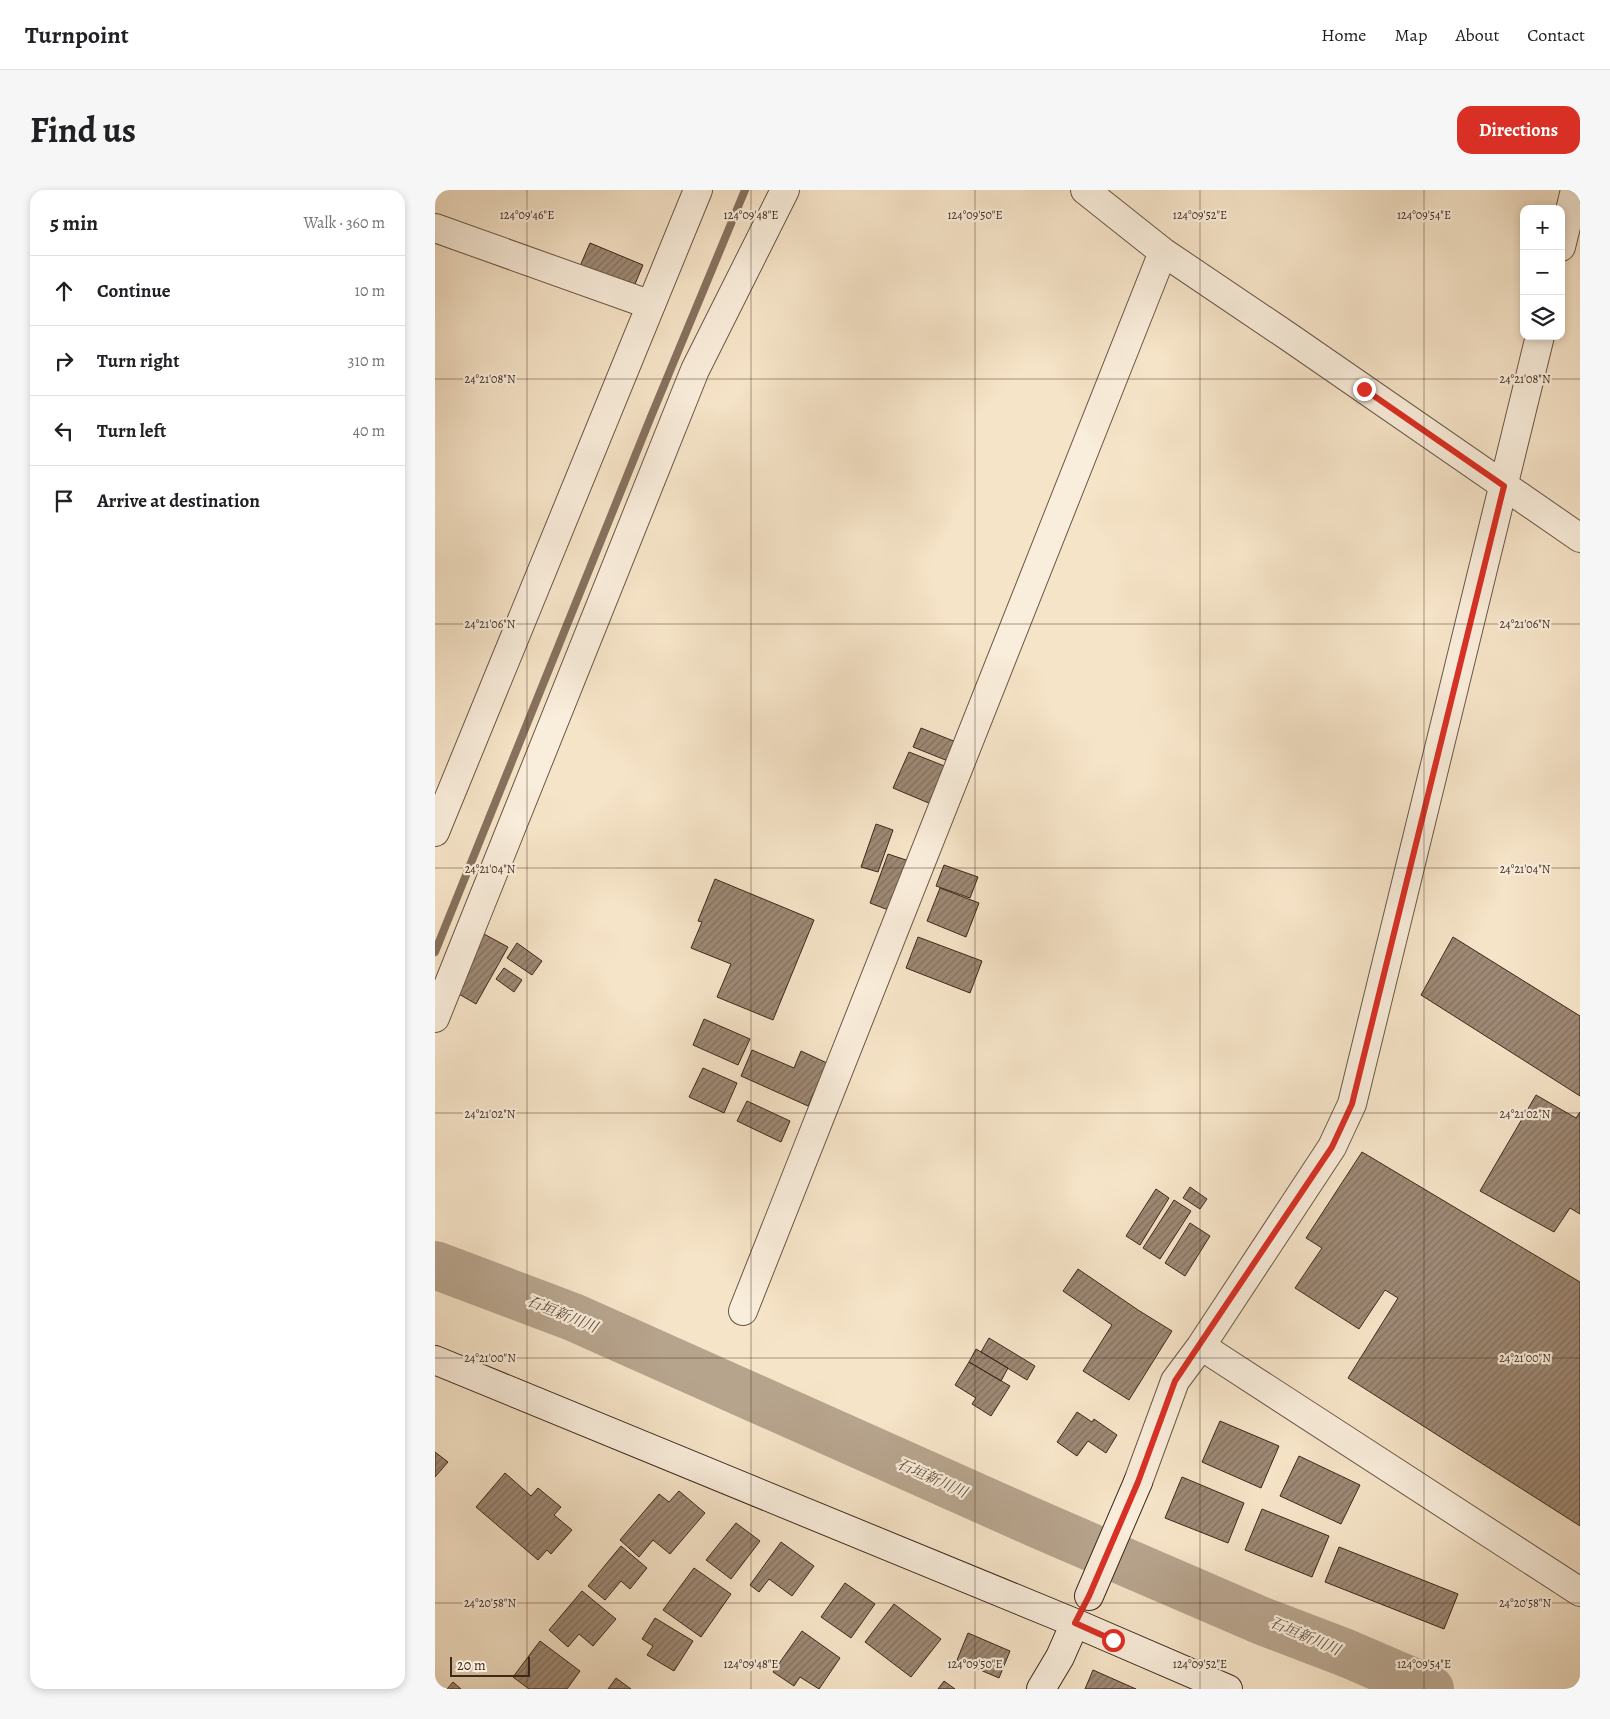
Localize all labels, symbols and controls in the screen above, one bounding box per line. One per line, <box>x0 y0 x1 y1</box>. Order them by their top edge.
text: Turnpoint <box>25 19 129 51</box>
text: Home <box>1321 23 1366 47</box>
text: Map <box>1394 23 1427 47</box>
text: About <box>1455 23 1499 47</box>
text: Contact <box>1527 23 1585 47</box>
text: Find us <box>30 106 136 154</box>
button: Directions <box>1457 106 1580 154</box>
map controls <box>1520 205 1565 340</box>
button: + <box>1520 205 1565 250</box>
text: 124°09'46"E <box>500 207 554 223</box>
text: 124°09'48"E <box>724 207 778 223</box>
text: 124°09'50"E <box>947 207 1003 223</box>
text: 124°09'52"E <box>1173 207 1227 223</box>
text: 124°09'54"E <box>1397 207 1451 223</box>
text: 5 min <box>50 209 98 237</box>
text: Walk · 360 m <box>303 212 385 234</box>
button: − <box>1520 250 1565 295</box>
icon: ahead <box>50 277 78 305</box>
text: Continue <box>97 278 171 304</box>
text: 10 m <box>355 280 385 302</box>
button: layers <box>1520 295 1565 340</box>
icon: right <box>50 347 78 375</box>
text: Turn right <box>97 348 179 374</box>
text: 310 m <box>348 350 385 372</box>
text: 24°21'08"N <box>464 371 516 387</box>
text: 24°21'08"N <box>1499 371 1551 387</box>
route end <box>1353 378 1376 401</box>
icon: left <box>50 417 78 445</box>
text: Turn left <box>97 418 166 444</box>
text: 40 m <box>353 420 385 442</box>
icon: arrive <box>50 487 78 515</box>
text: Arrive at destination <box>97 488 260 514</box>
text: 24°21'06"N <box>465 616 516 632</box>
text: 24°21'06"N <box>1500 616 1551 632</box>
text: 24°21'04"N <box>465 861 516 877</box>
text: 24°21'04"N <box>1500 861 1551 877</box>
text: 24°21'02"N <box>465 1106 516 1122</box>
text: 24°21'02"N <box>1500 1106 1551 1122</box>
water label: 石垣新川川 <box>523 1291 602 1338</box>
text: 24°21'00"N <box>464 1350 516 1366</box>
text: 24°21'00"N <box>1499 1350 1551 1366</box>
water label: 石垣新川川 <box>894 1454 972 1503</box>
text: 24°20'58"N <box>464 1595 516 1611</box>
text: 24°20'58"N <box>1499 1595 1551 1611</box>
water label: 石垣新川川 <box>1267 1612 1345 1661</box>
route start <box>1102 1629 1125 1652</box>
scale bar <box>450 1654 530 1677</box>
text: 20 m <box>457 1656 486 1675</box>
text: 124°09'48"E <box>724 1656 778 1672</box>
text: 124°09'50"E <box>947 1656 1003 1672</box>
text: 124°09'52"E <box>1173 1656 1227 1672</box>
text: 124°09'54"E <box>1397 1656 1451 1672</box>

